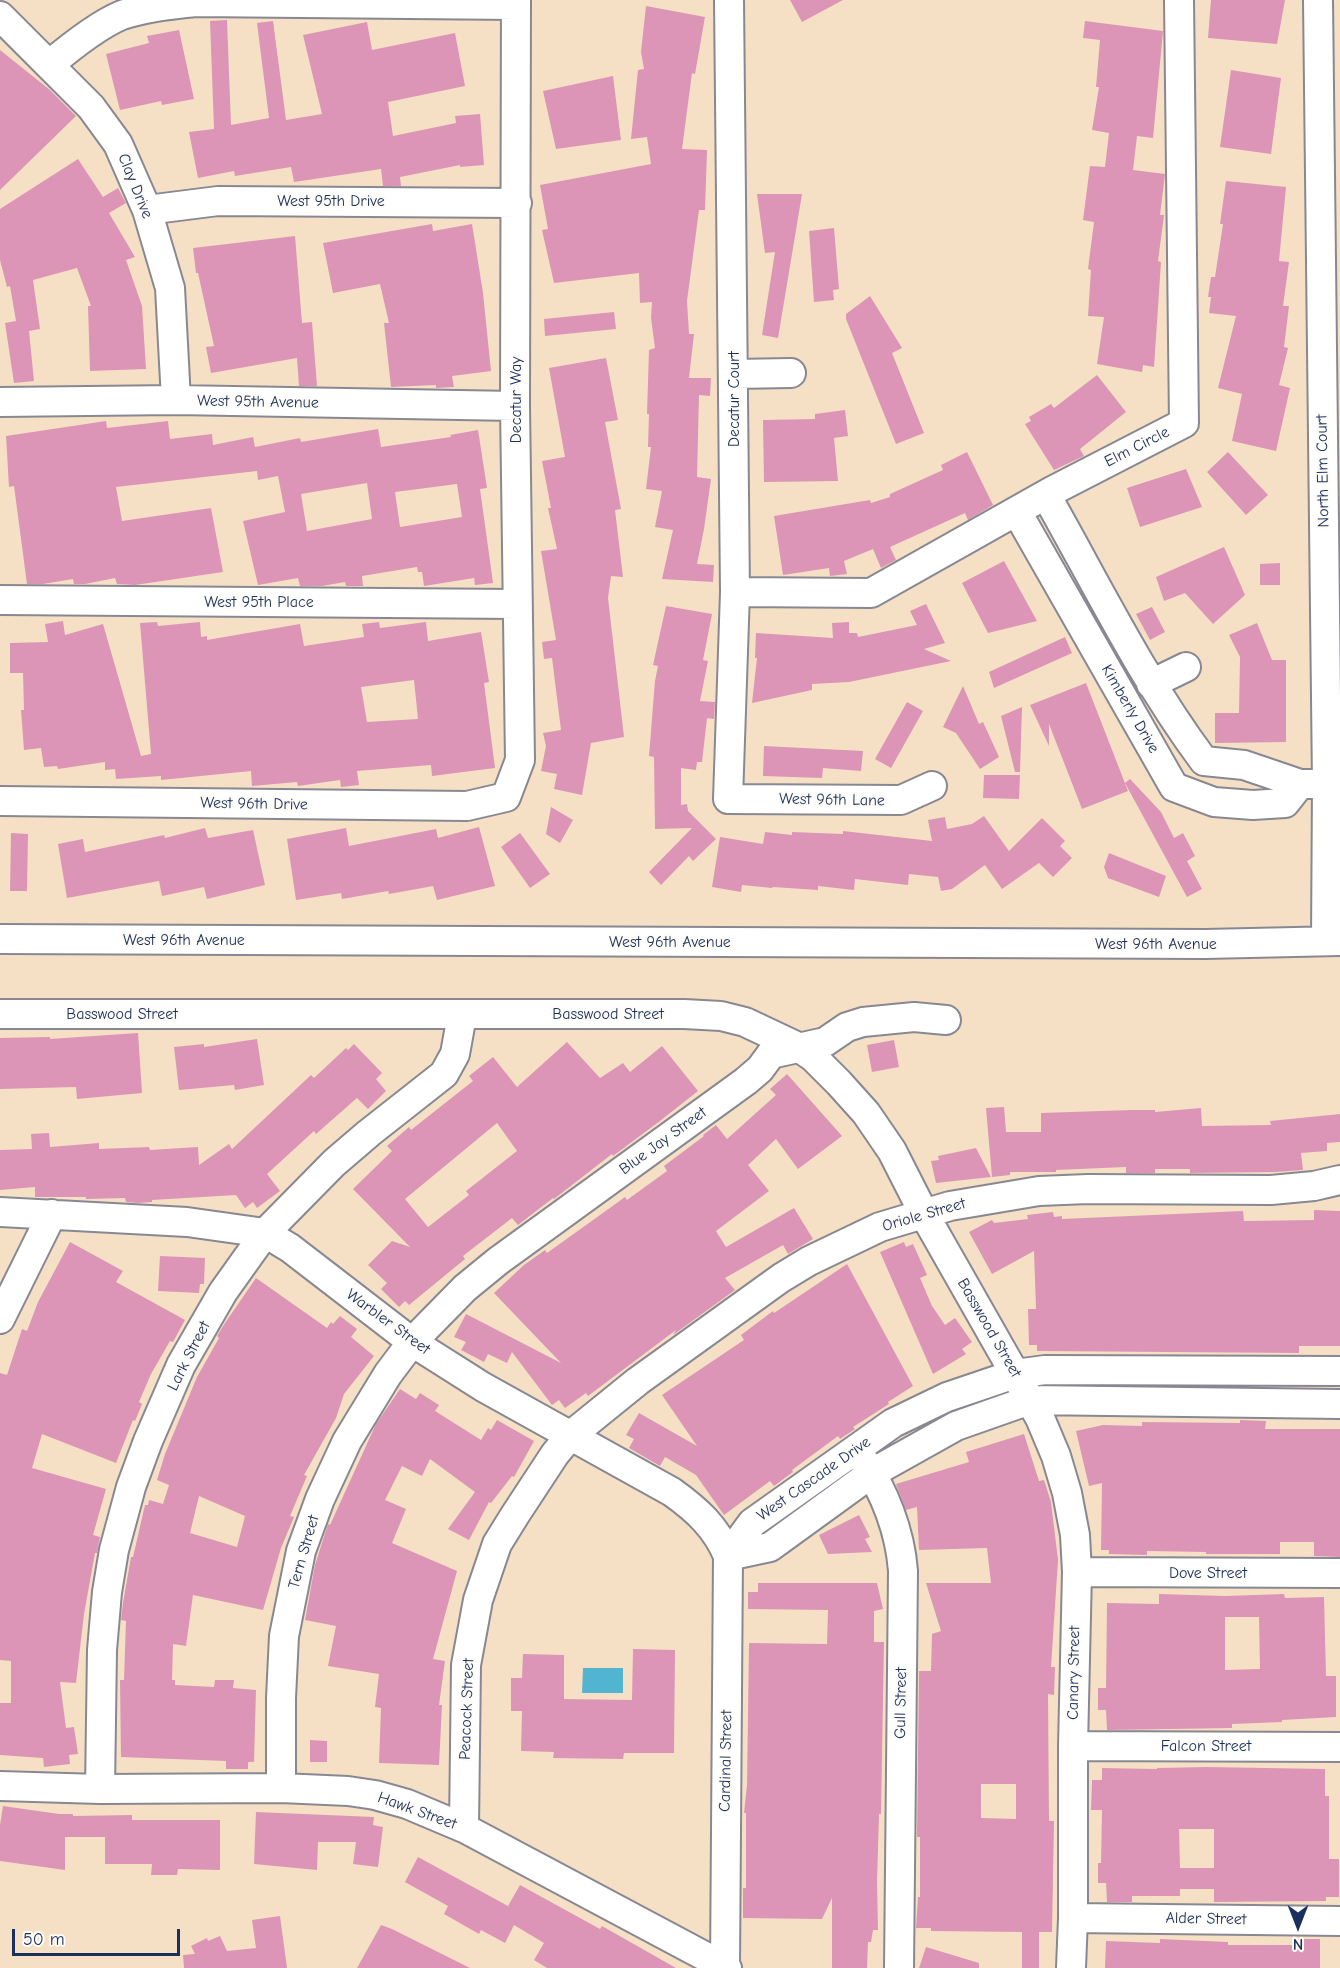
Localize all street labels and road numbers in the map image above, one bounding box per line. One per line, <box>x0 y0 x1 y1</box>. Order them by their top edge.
street label: Clay Drive <box>113 151 157 221</box>
street label: West 95th Drive <box>277 191 385 211</box>
street label: Decatur Court <box>724 351 744 447</box>
street label: Decatur Way <box>506 357 526 443</box>
street label: West 95th Avenue <box>197 391 319 413</box>
street label: North Elm Court <box>1312 414 1334 528</box>
street label: Elm Circle <box>1101 422 1173 472</box>
street label: West 95th Place <box>204 592 314 612</box>
street label: Kimberly Drive <box>1097 661 1163 757</box>
street label: West 96th Lane <box>779 789 885 811</box>
street label: West 96th Drive <box>200 793 308 815</box>
street label: West 96th Avenue <box>123 930 245 950</box>
street label: West 96th Avenue <box>609 932 731 952</box>
street label: West 96th Avenue <box>1095 934 1217 954</box>
street label: Basswood Street <box>66 1004 178 1024</box>
street label: Basswood Street <box>552 1004 664 1024</box>
street label: Blue Jay Street <box>616 1103 710 1179</box>
street label: Oriole Street <box>880 1194 968 1236</box>
street label: Basswood Street <box>953 1275 1025 1381</box>
street label: Warbler Street <box>342 1285 434 1359</box>
street label: Lark Street <box>163 1318 215 1394</box>
street label: West Cascade Drive <box>753 1433 875 1525</box>
street label: Tern Street <box>284 1513 324 1591</box>
street label: Dove Street <box>1169 1563 1247 1583</box>
street label: Canary Street <box>1064 1626 1084 1720</box>
street label: Peacock Street <box>456 1658 478 1760</box>
street label: Gull Street <box>891 1667 911 1739</box>
street label: Cardinal Street <box>716 1710 736 1812</box>
street label: Falcon Street <box>1161 1736 1251 1756</box>
street label: Hawk Street <box>375 1788 459 1834</box>
street label: Alder Street <box>1165 1909 1247 1929</box>

